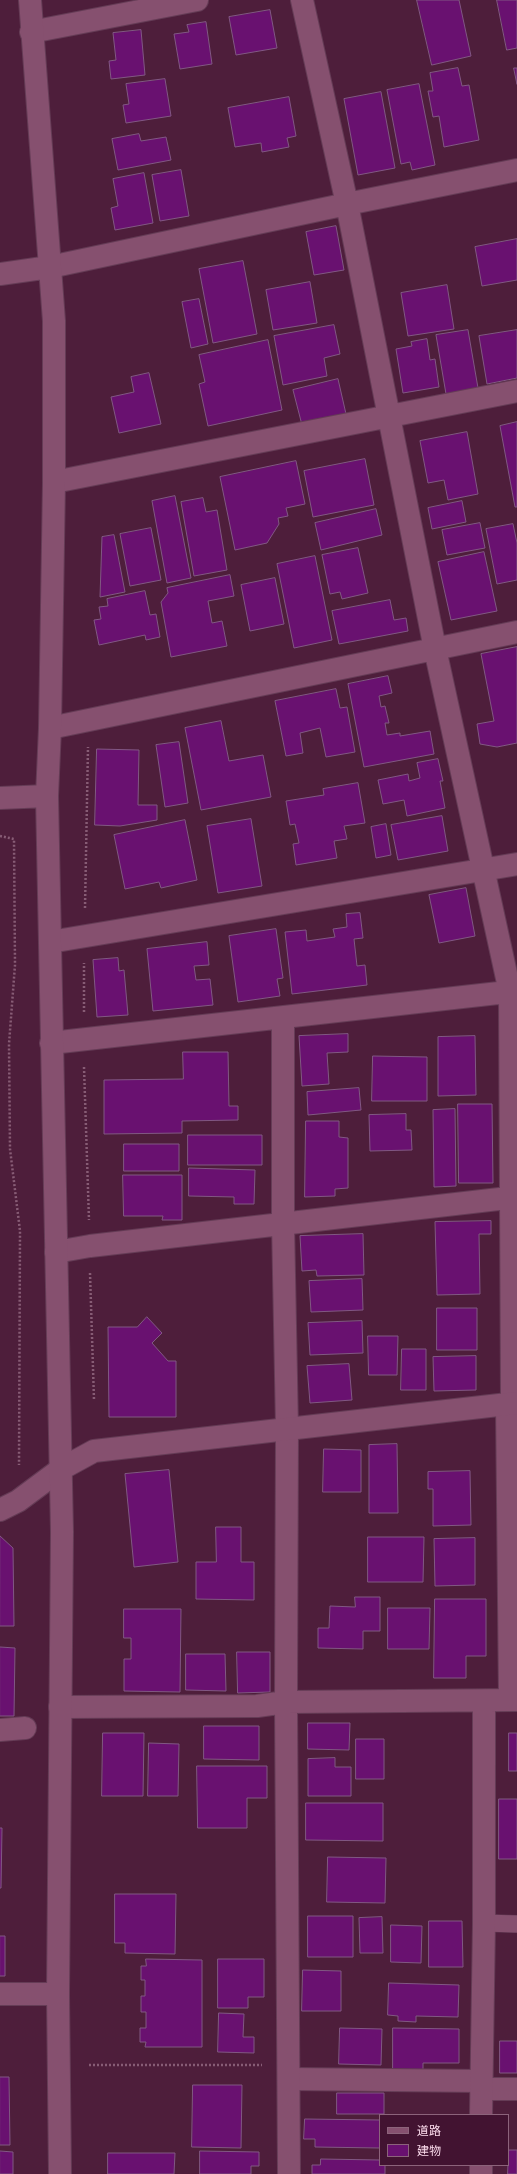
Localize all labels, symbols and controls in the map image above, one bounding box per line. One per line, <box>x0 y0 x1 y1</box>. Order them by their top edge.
legend <box>379 2114 509 2166</box>
text: 道路 <box>417 2121 441 2139</box>
text: 建物 <box>417 2141 441 2159</box>

